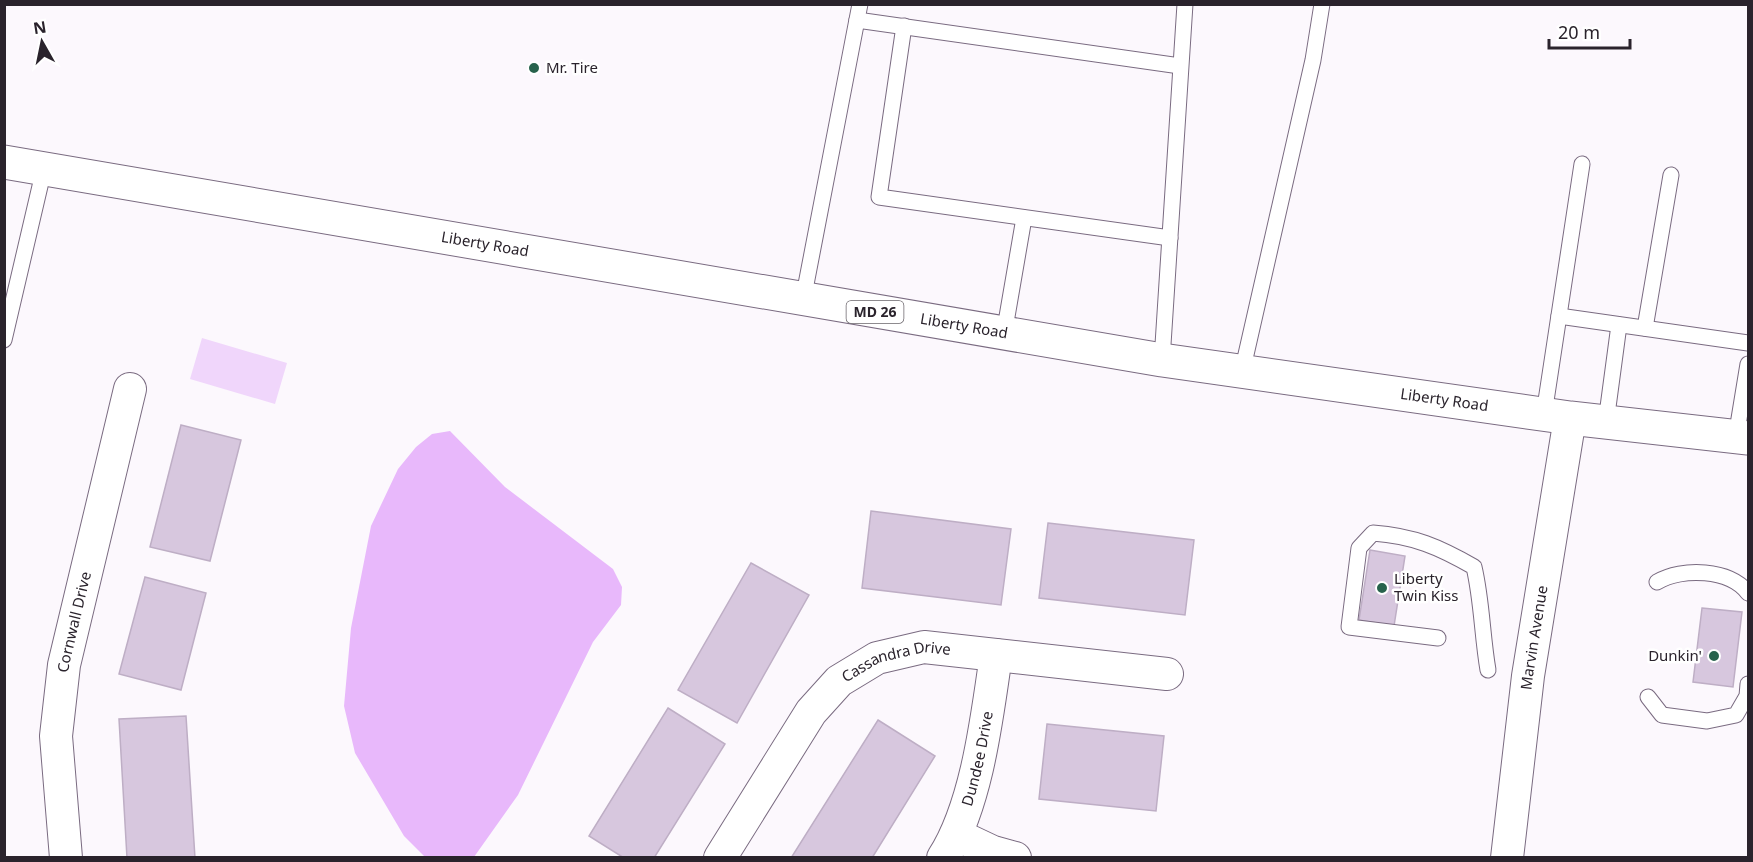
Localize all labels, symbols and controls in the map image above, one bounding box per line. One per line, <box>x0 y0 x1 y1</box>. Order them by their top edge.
north arrow <box>12 12 72 72</box>
scale bar <box>1549 12 1630 50</box>
text: N <box>32 15 48 39</box>
text: 20 m <box>1558 20 1600 44</box>
place label: Mr. Tire <box>546 57 598 77</box>
marker: Mr. Tire <box>527 61 541 75</box>
street label: Liberty Road <box>440 226 531 261</box>
road number: MD 26 <box>846 301 904 323</box>
street label: Liberty Road <box>919 308 1010 343</box>
street label: Liberty Road <box>1399 383 1490 415</box>
place label: Liberty Twin Kiss <box>1394 568 1458 605</box>
street label: Cornwall Drive <box>52 569 95 673</box>
marker: Liberty Twin Kiss <box>1375 581 1389 595</box>
street label: Marvin Avenue <box>1515 584 1552 691</box>
street label: Cassandra Drive <box>837 636 952 686</box>
place label: Dunkin' <box>1648 645 1702 665</box>
marker: Dunkin' <box>1707 649 1721 663</box>
street label: Dundee Drive <box>956 709 997 808</box>

